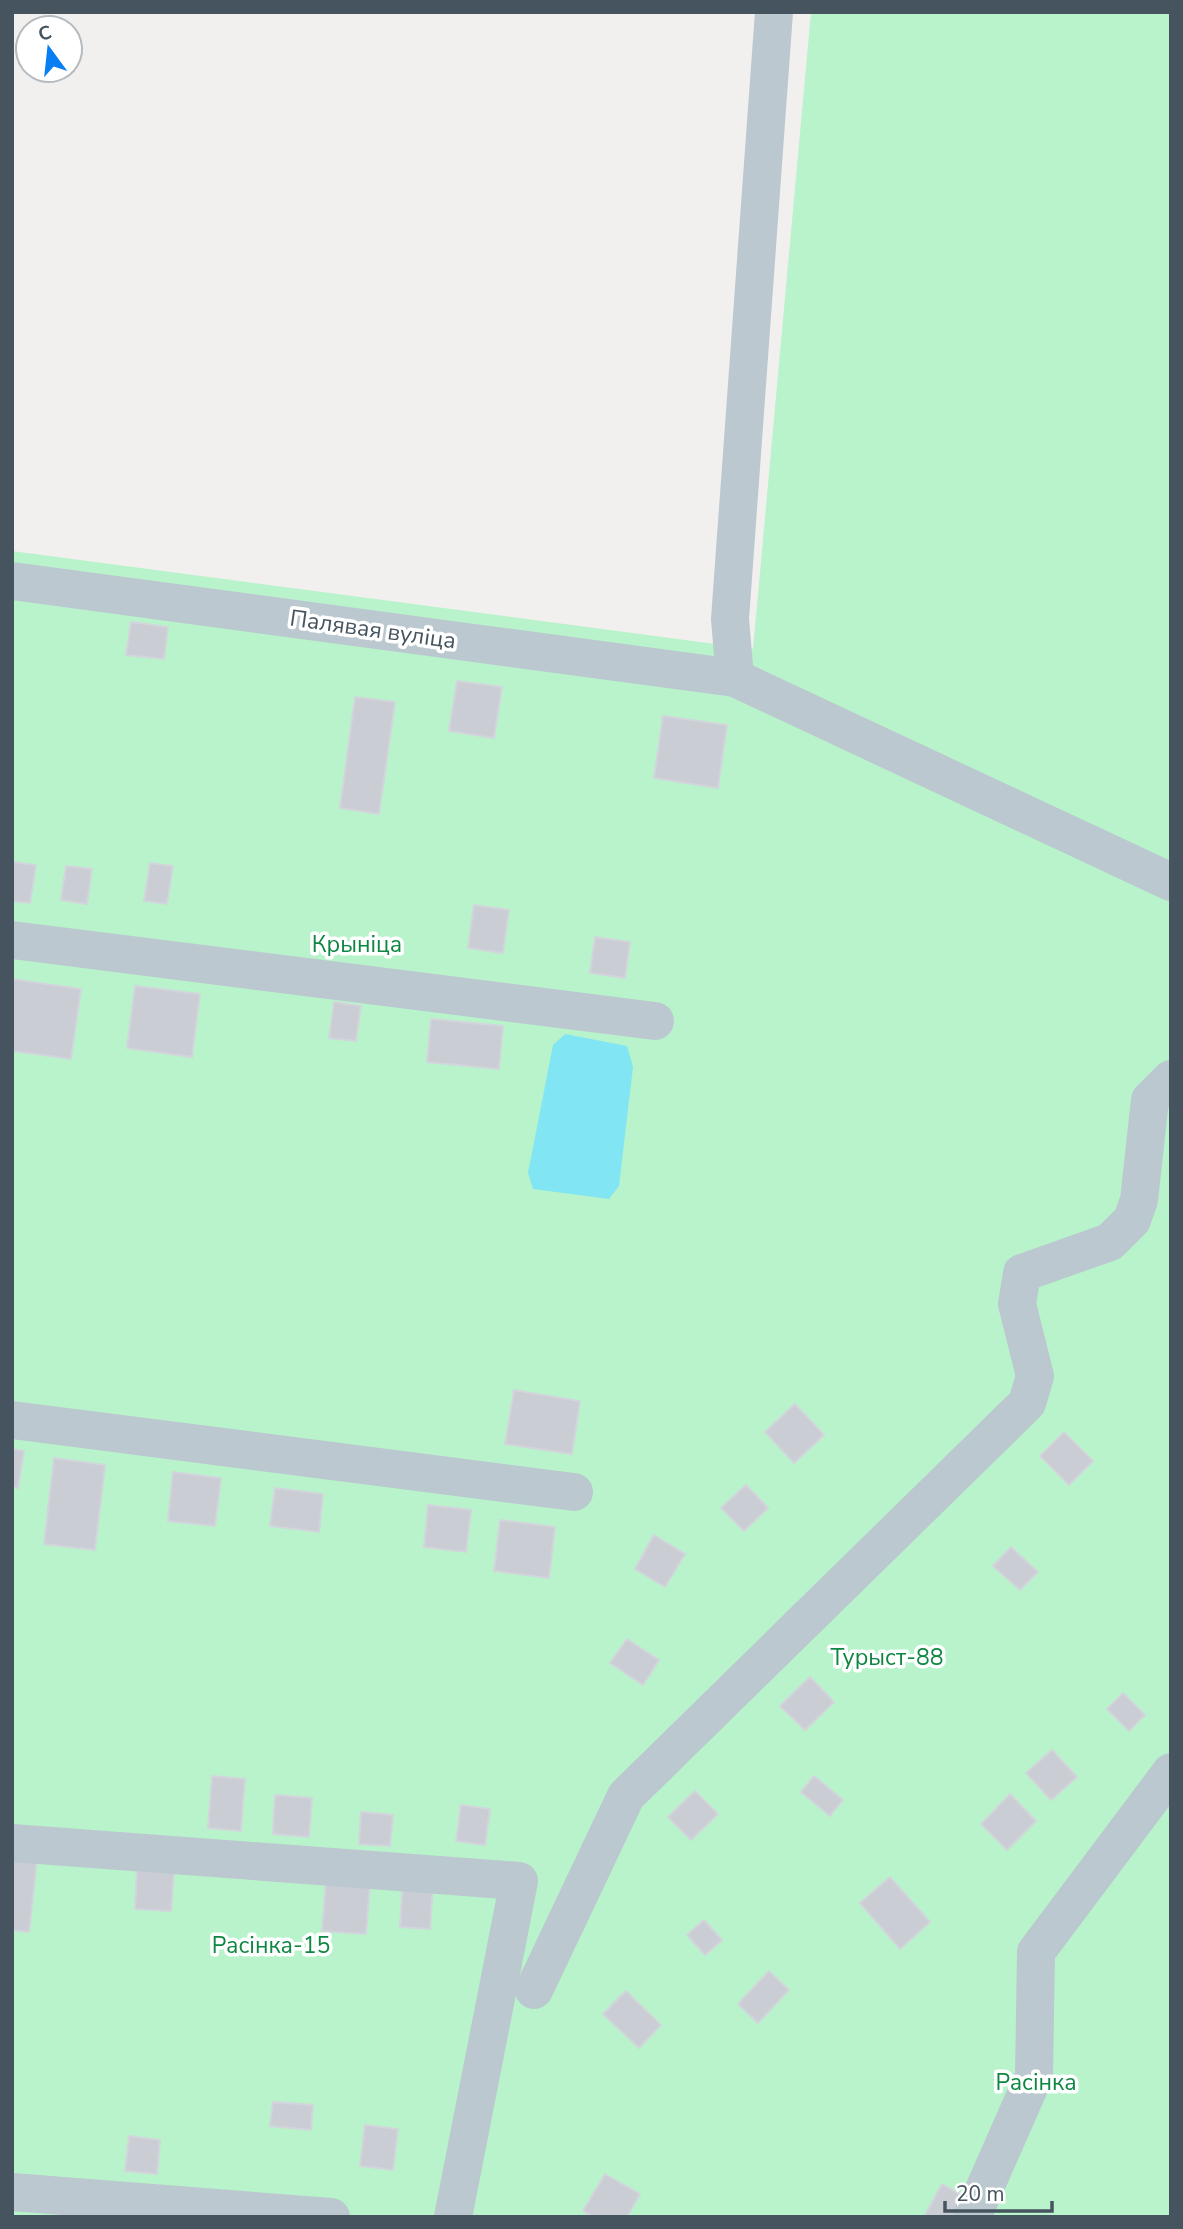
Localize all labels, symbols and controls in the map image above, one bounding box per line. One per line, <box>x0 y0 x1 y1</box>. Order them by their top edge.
north arrow <box>14 14 84 84</box>
text: С <box>35 19 55 48</box>
street label: Палявая вуліца <box>288 602 458 657</box>
park label: Крыніца <box>312 929 402 960</box>
park label: Турыст-88 <box>830 1642 944 1673</box>
park label: Расінка-15 <box>212 1930 330 1961</box>
park label: Расінка <box>995 2067 1077 2098</box>
scale bar <box>945 2170 1052 2214</box>
text: 20 m <box>956 2180 1005 2208</box>

